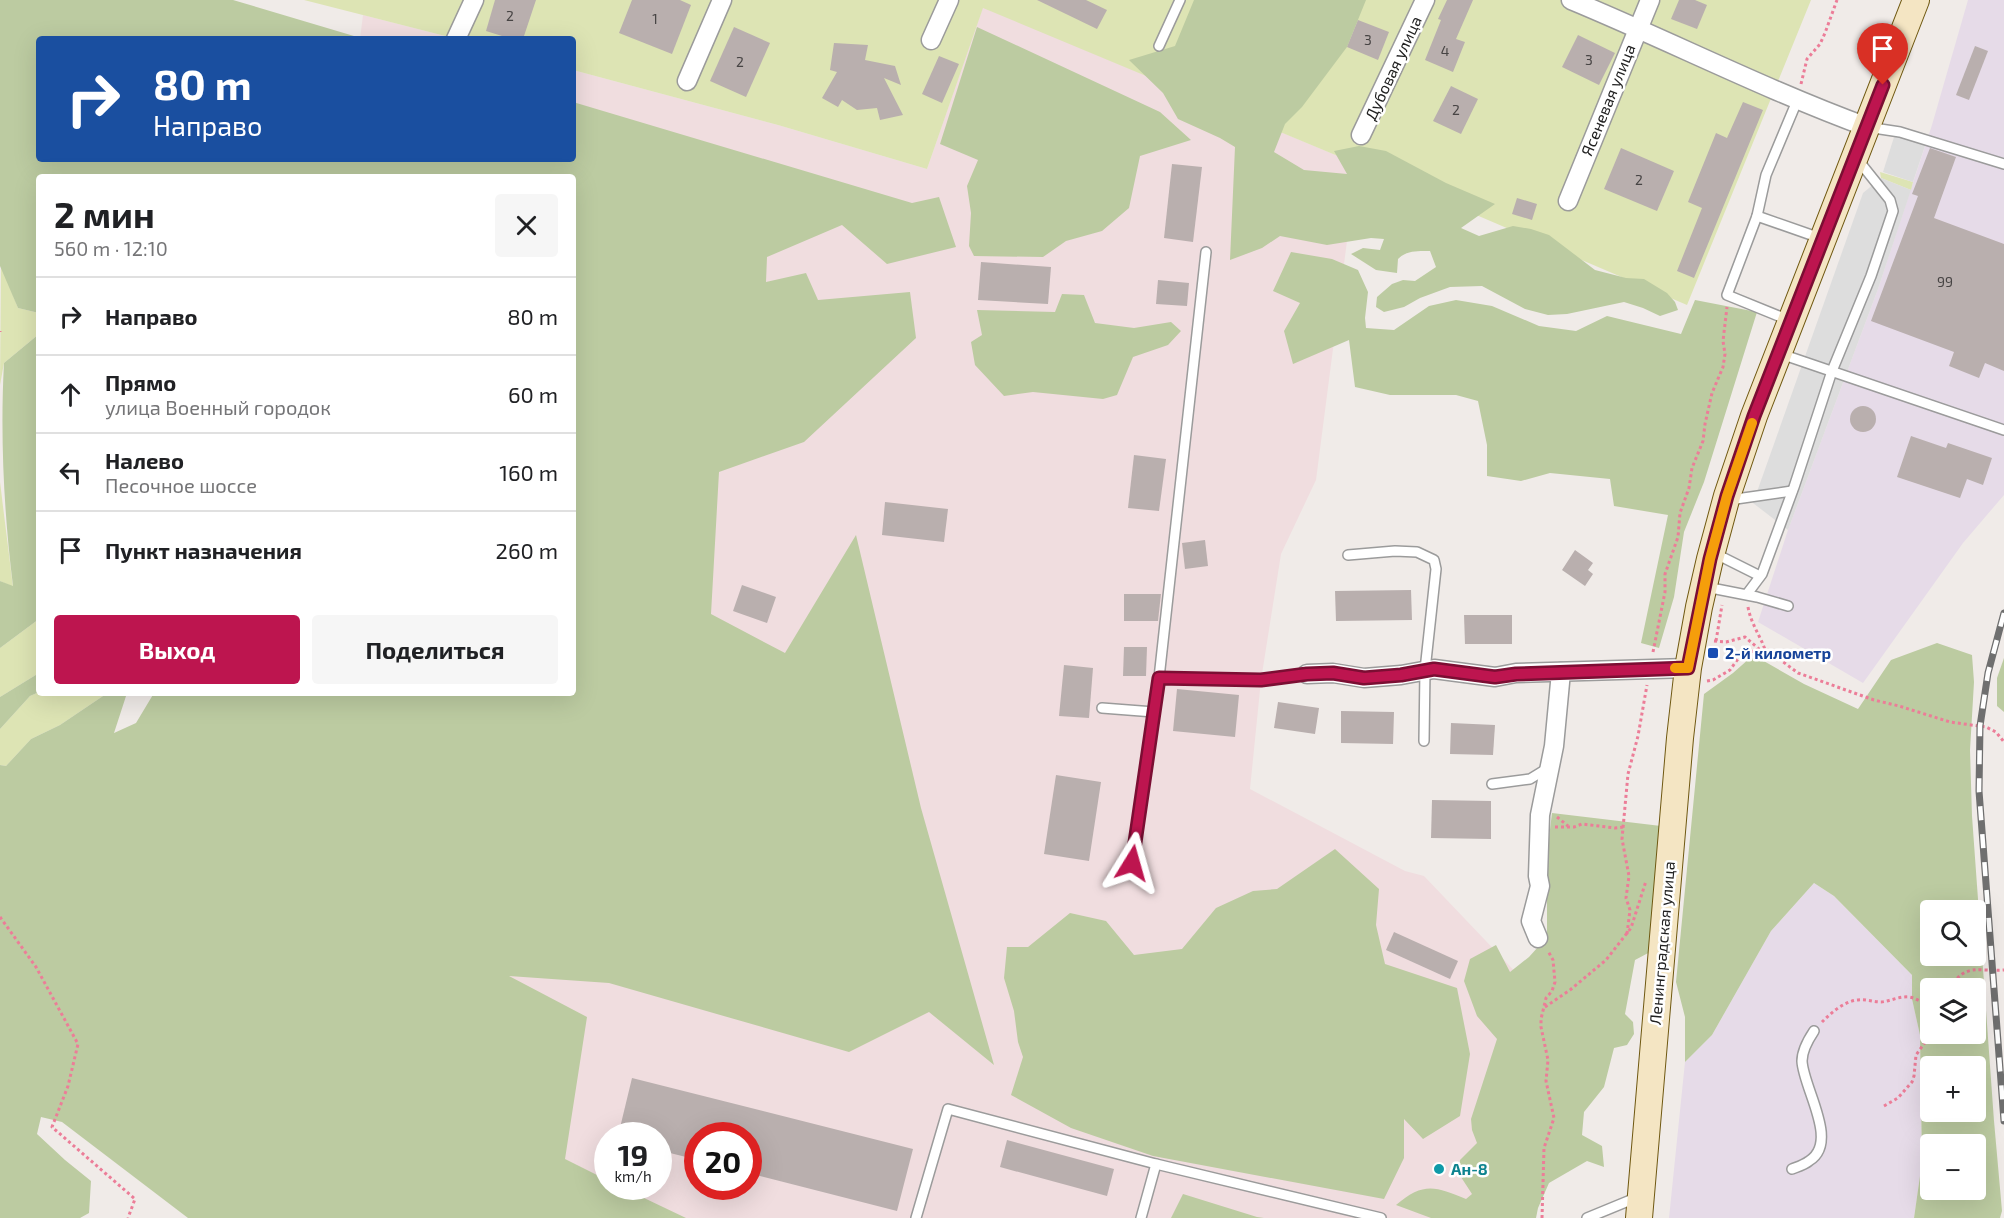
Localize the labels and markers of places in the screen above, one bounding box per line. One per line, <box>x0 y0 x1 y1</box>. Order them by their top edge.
pin <box>1857 23 1908 85</box>
place label: 2-й километр <box>1725 643 1831 662</box>
marker: 2-й километр <box>1706 646 1720 660</box>
place label: Ан-8 <box>1451 1159 1488 1178</box>
marker: Ан-8 <box>1432 1162 1446 1176</box>

